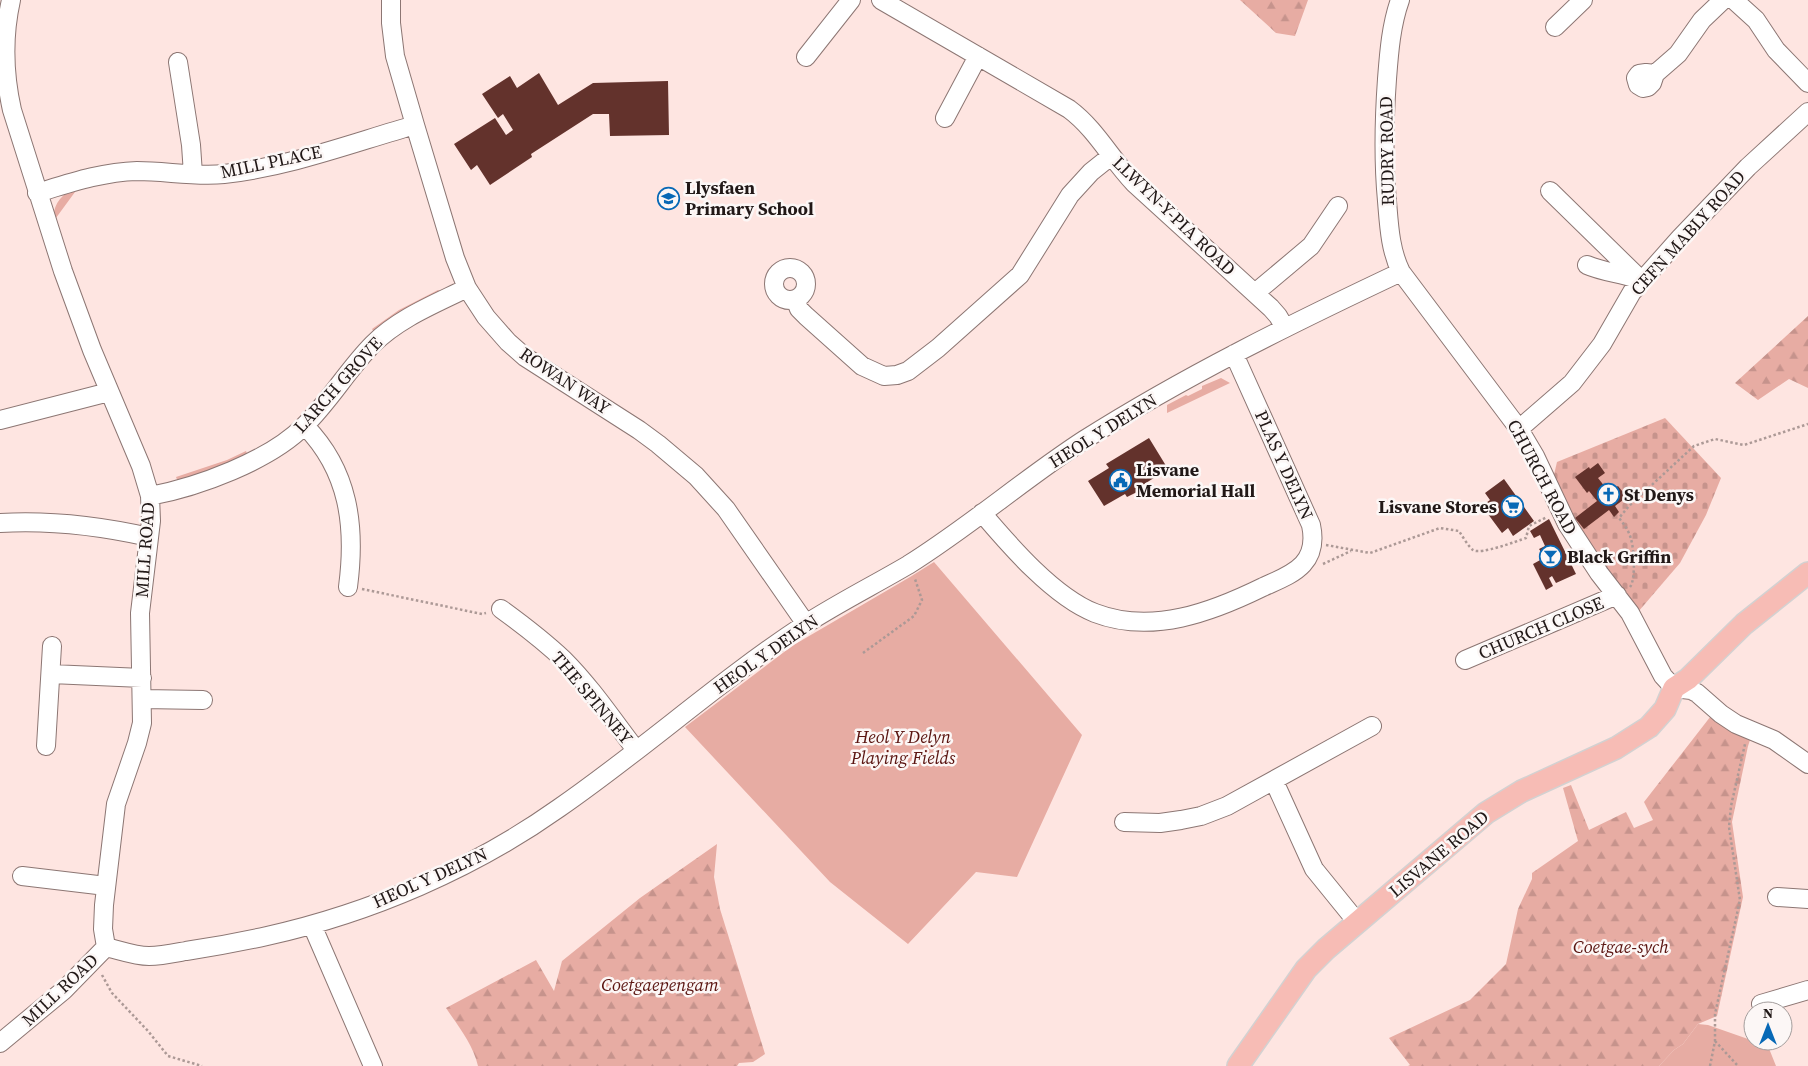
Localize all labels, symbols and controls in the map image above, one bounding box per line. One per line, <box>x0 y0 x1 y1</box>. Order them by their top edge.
street label: RUDRY ROAD <box>1373 96 1400 206</box>
street label: MILL PLACE <box>218 139 324 184</box>
street label: LLWYN-Y-PIA ROAD <box>1107 150 1241 281</box>
street label: CEFN MABLY ROAD <box>1625 165 1751 301</box>
place label: Llysfaen Primary School <box>685 175 814 221</box>
school or university icon: Llysfaen Primary School <box>657 186 681 210</box>
street label: LARCH GROVE <box>288 331 388 438</box>
street label: ROWAN WAY <box>515 341 616 421</box>
street label: HEOL Y DELYN <box>1044 387 1162 474</box>
street label: PLAS Y DELYN <box>1249 406 1320 524</box>
street label: CHURCH ROAD <box>1502 415 1583 539</box>
place label: Lisvane Memorial Hall <box>1136 457 1256 503</box>
public building icon: Lisvane Memorial Hall <box>1108 468 1132 492</box>
place label: St Denys <box>1624 482 1694 507</box>
church icon: St Denys <box>1596 483 1620 507</box>
place label: Lisvane Stores <box>1378 494 1497 519</box>
supermarket icon: Lisvane Stores <box>1501 495 1525 519</box>
street label: MILL ROAD <box>129 501 160 599</box>
place label: Black Griffin <box>1567 544 1671 569</box>
bar icon: Black Griffin <box>1539 545 1563 569</box>
street label: CHURCH CLOSE <box>1474 590 1607 665</box>
street label: HEOL Y DELYN <box>708 608 823 699</box>
street label: THE SPINNEY <box>546 646 639 750</box>
park label: Heol Y Delyn Playing Fields <box>850 724 956 770</box>
street label: LISVANE ROAD <box>1383 804 1494 903</box>
street label: HEOL Y DELYN <box>368 841 491 914</box>
park label: Coetgae-sych <box>1573 934 1669 959</box>
street label: MILL ROAD <box>16 948 103 1032</box>
park label: Coetgaepengam <box>601 972 719 997</box>
north arrow <box>1743 1001 1793 1051</box>
text: N <box>1763 1003 1773 1023</box>

